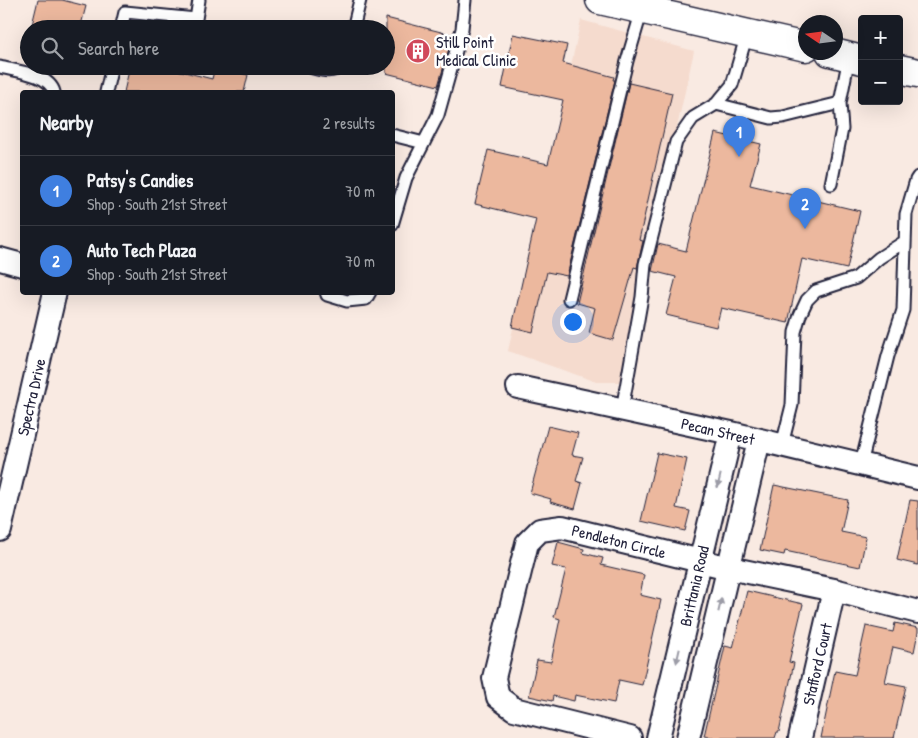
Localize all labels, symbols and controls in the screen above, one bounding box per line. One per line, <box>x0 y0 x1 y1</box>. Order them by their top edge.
north arrow <box>798 15 843 60</box>
map controls <box>858 15 903 105</box>
button: + <box>858 15 903 60</box>
search box <box>20 20 395 75</box>
place label: Still Point Medical Clinic <box>436 31 517 71</box>
icon: search <box>38 34 66 62</box>
text: Search here <box>78 35 159 61</box>
building icon: Still Point Medical Clinic <box>405 38 431 64</box>
button: − <box>858 60 903 105</box>
text: Nearby <box>40 108 93 137</box>
text: 2 results <box>323 112 375 134</box>
pin: 1 <box>723 116 755 157</box>
text: Patsy's Candies <box>87 167 193 193</box>
text: 1 <box>53 180 59 202</box>
text: 70 m <box>345 180 375 202</box>
pin: 2 <box>789 188 821 229</box>
text: Shop · South 21st Street <box>87 193 227 215</box>
text: Auto Tech Plaza <box>87 237 196 263</box>
text: 2 <box>52 250 60 272</box>
text: 70 m <box>345 250 375 272</box>
text: Shop · South 21st Street <box>87 263 227 285</box>
your location <box>560 309 586 335</box>
street label: Spectra Drive <box>11 356 51 438</box>
street label: Pecan Street <box>679 412 757 450</box>
one-way arrow <box>715 473 723 488</box>
street label: Pendleton Circle <box>570 519 669 563</box>
street label: Brittania Road <box>674 544 714 628</box>
one-way arrow <box>716 598 724 613</box>
street label: Stafford Court <box>797 620 837 707</box>
one-way arrow <box>674 648 682 663</box>

